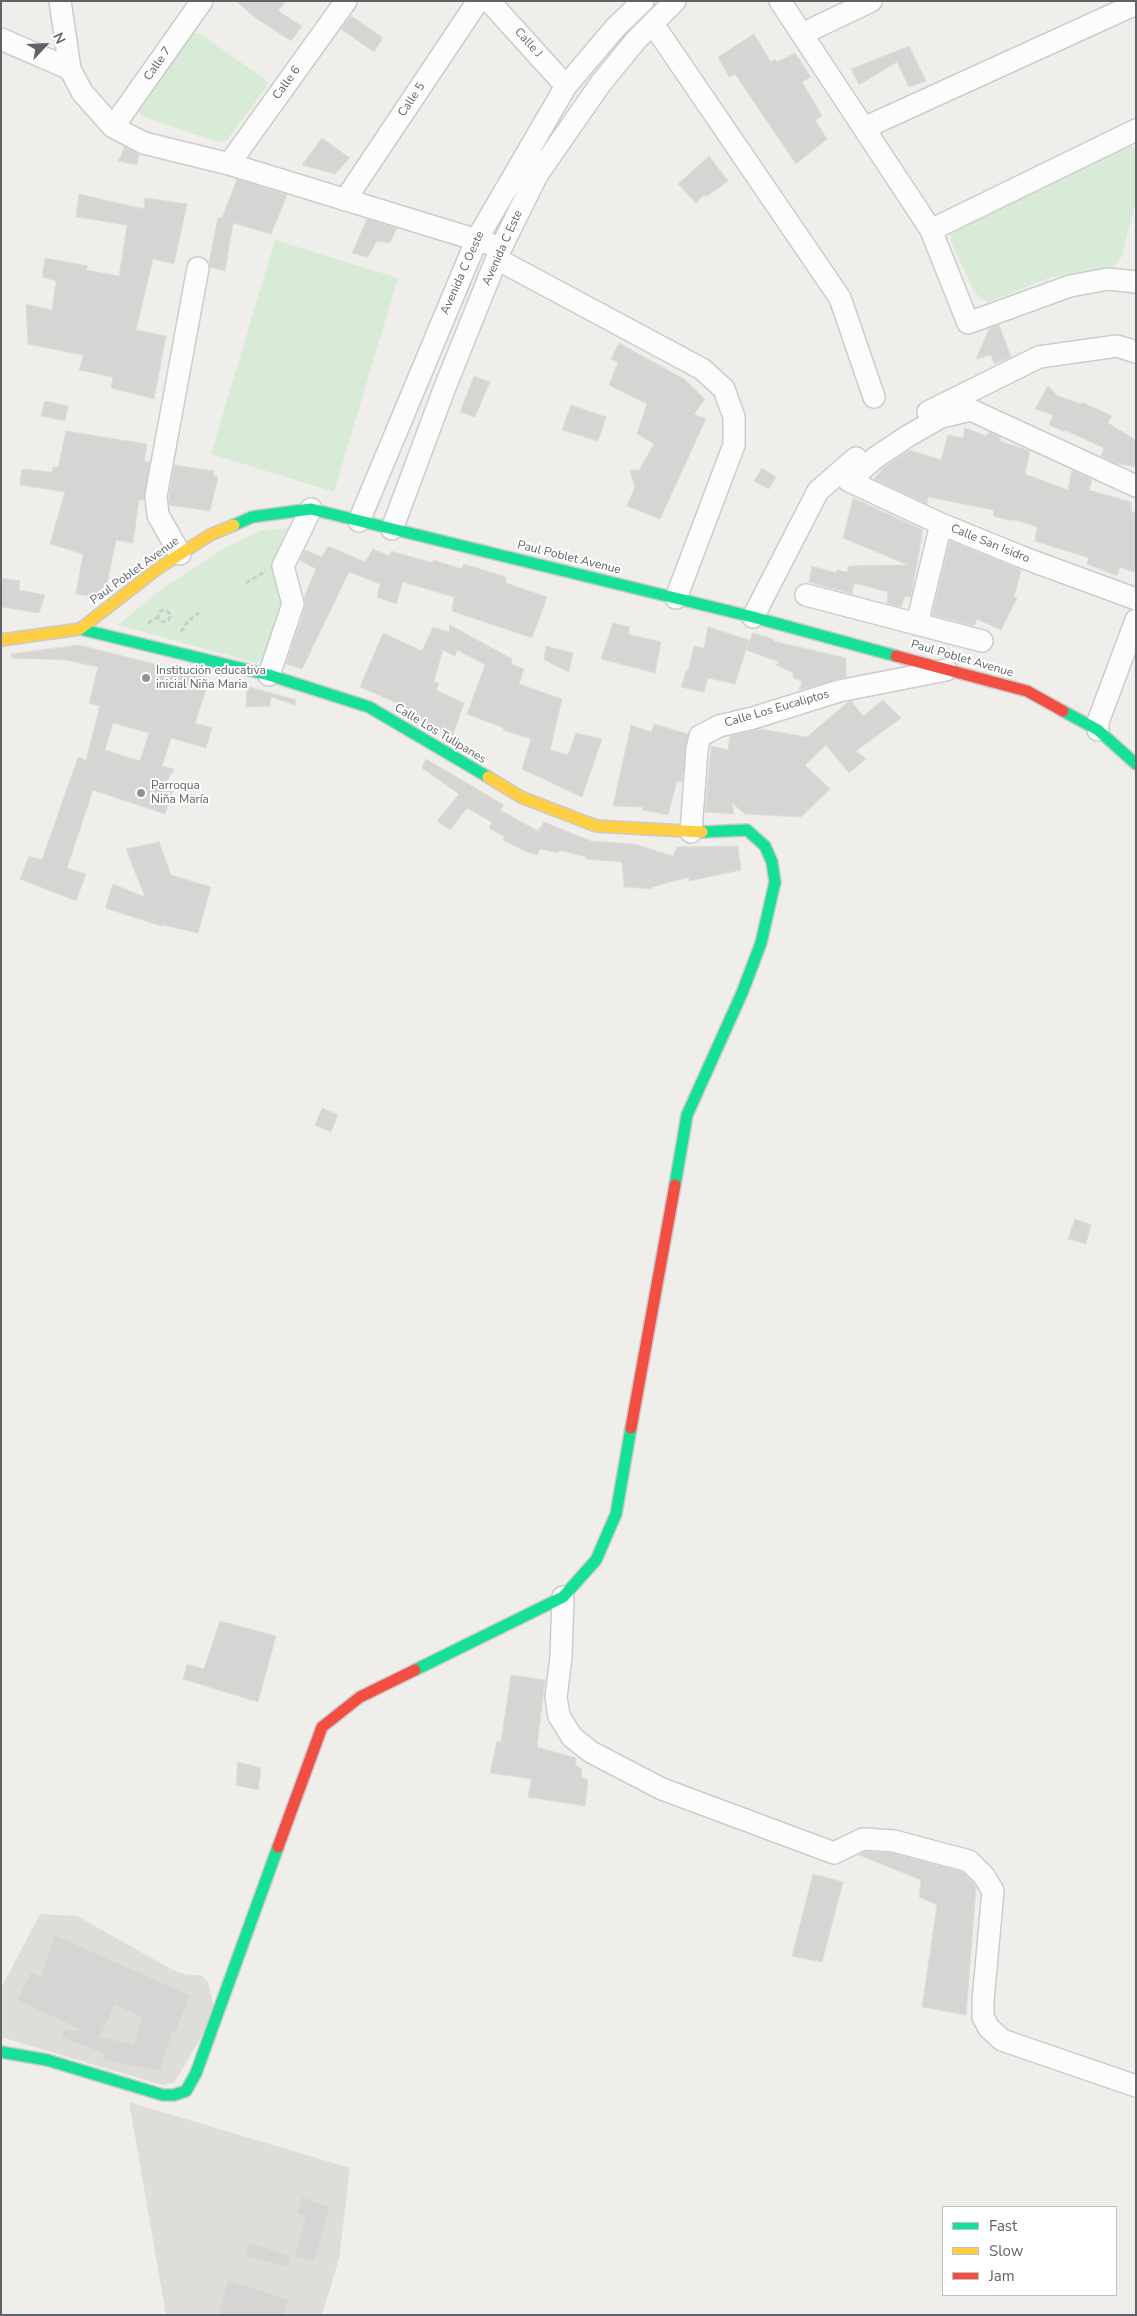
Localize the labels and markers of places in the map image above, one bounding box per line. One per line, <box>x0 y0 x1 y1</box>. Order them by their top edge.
place label: Institución educativa inicial Niña Maria <box>156 664 266 692</box>
marker: Institución educativa inicial Niña Maria <box>140 672 152 684</box>
place label: Parroqua Niña María <box>151 779 209 807</box>
marker: Parroqua Niña María <box>135 787 147 799</box>

